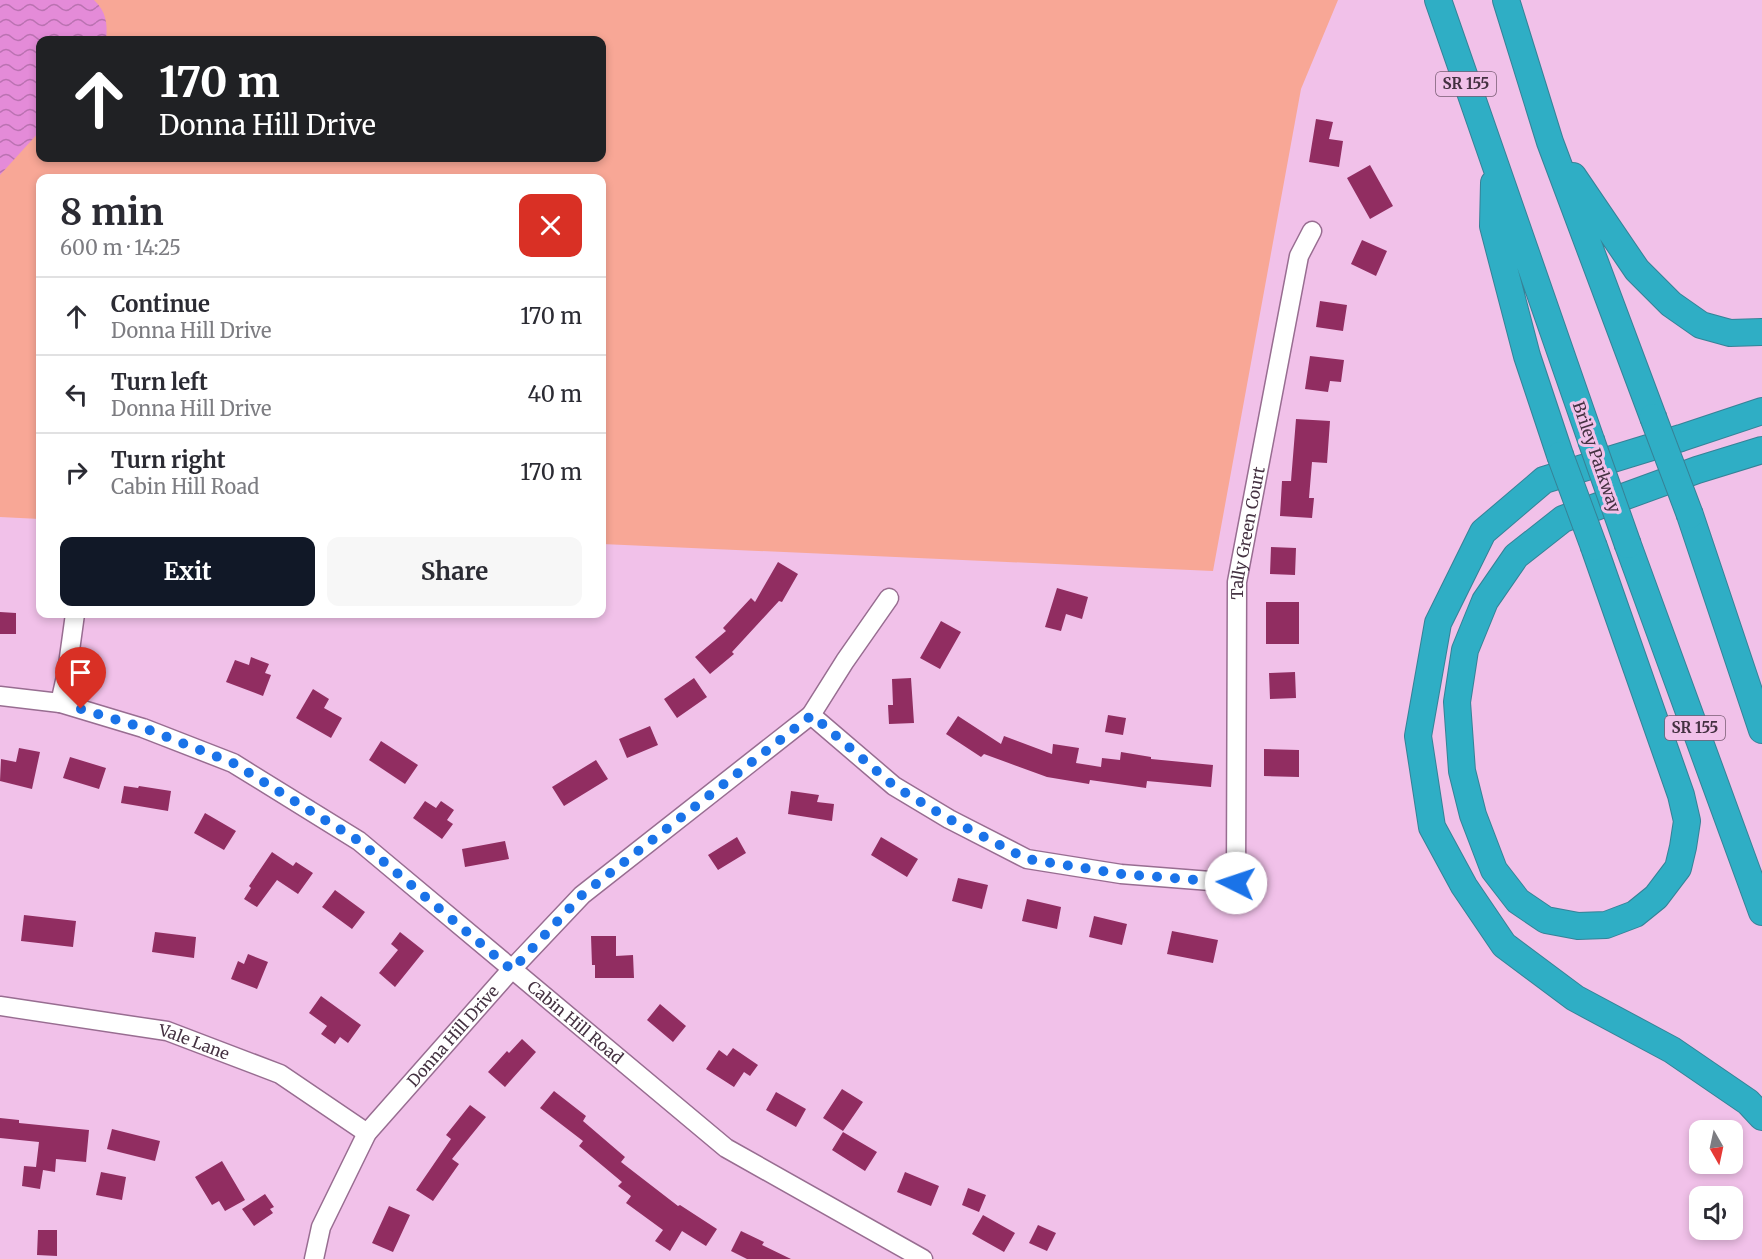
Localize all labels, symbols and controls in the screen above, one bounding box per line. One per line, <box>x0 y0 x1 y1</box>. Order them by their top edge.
text: 170 m <box>159 56 280 108</box>
icon: ahead <box>60 60 138 138</box>
road number: SR 155 <box>1436 72 1496 96</box>
text: Donna Hill Drive <box>159 108 376 142</box>
text: 8 min <box>60 190 164 235</box>
button: close <box>519 194 582 257</box>
text: 600 m · 14:25 <box>60 235 181 260</box>
text: Continue <box>111 290 210 318</box>
icon: ahead <box>60 300 93 333</box>
text: 170 m <box>520 302 582 330</box>
text: Donna Hill Drive <box>111 318 272 343</box>
text: Turn left <box>111 368 208 396</box>
icon: left <box>60 378 93 411</box>
text: 40 m <box>527 380 582 408</box>
text: Donna Hill Drive <box>111 396 272 421</box>
street label: Briley Parkway <box>1569 399 1626 516</box>
text: Turn right <box>111 446 225 474</box>
icon: right <box>60 456 93 489</box>
text: 170 m <box>520 458 582 486</box>
street label: Tally Green Court <box>1227 464 1269 599</box>
text: Cabin Hill Road <box>111 474 259 499</box>
button: Exit <box>60 537 315 606</box>
button: Share <box>327 537 582 606</box>
pin <box>55 647 106 709</box>
icon: arrive <box>64 656 97 689</box>
road number: SR 155 <box>1665 716 1725 740</box>
position arrow <box>1204 851 1268 915</box>
street label: Cabin Hill Road <box>523 976 628 1068</box>
street label: Donna Hill Drive <box>403 981 503 1091</box>
street label: Vale Lane <box>157 1020 232 1064</box>
north arrow <box>1689 1120 1743 1174</box>
map controls <box>1689 1120 1743 1240</box>
button: sound <box>1689 1186 1743 1240</box>

